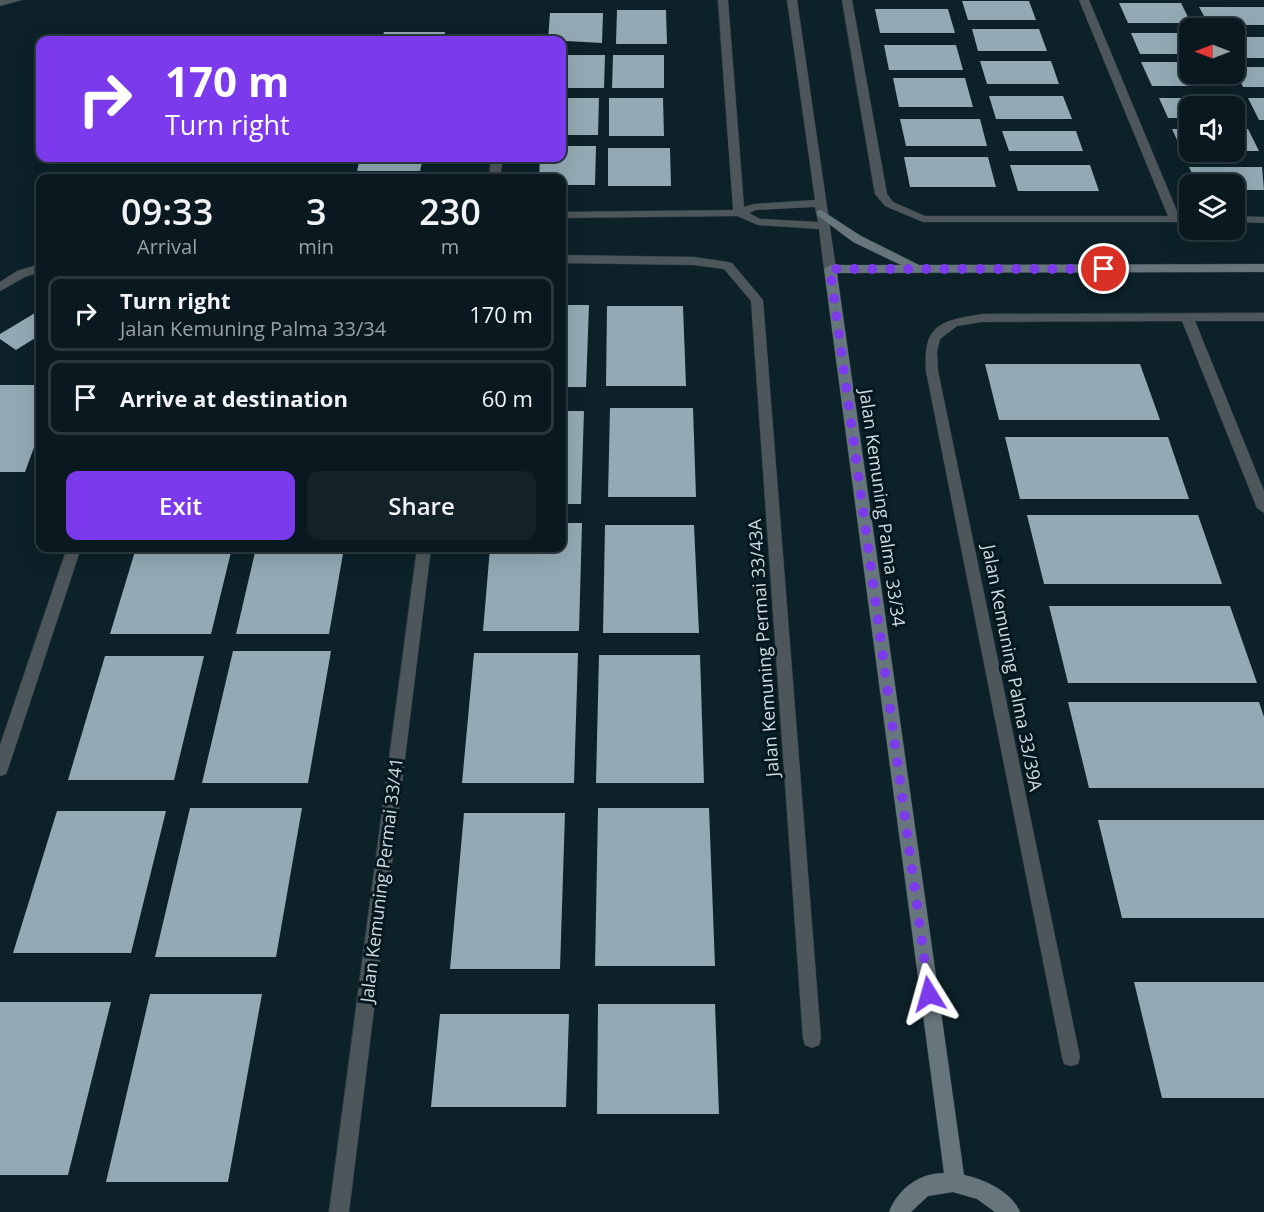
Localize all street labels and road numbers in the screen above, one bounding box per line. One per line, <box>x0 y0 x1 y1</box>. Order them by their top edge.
street label: Jalan Kemuning Palma 33/34 <box>854 386 912 628</box>
street label: Jalan Kemuning Permai 33/43A <box>742 518 784 780</box>
street label: Jalan Kemuning Palma 33/39A <box>977 540 1049 794</box>
street label: Jalan Kemuning Permai 33/41 <box>354 756 408 1006</box>

